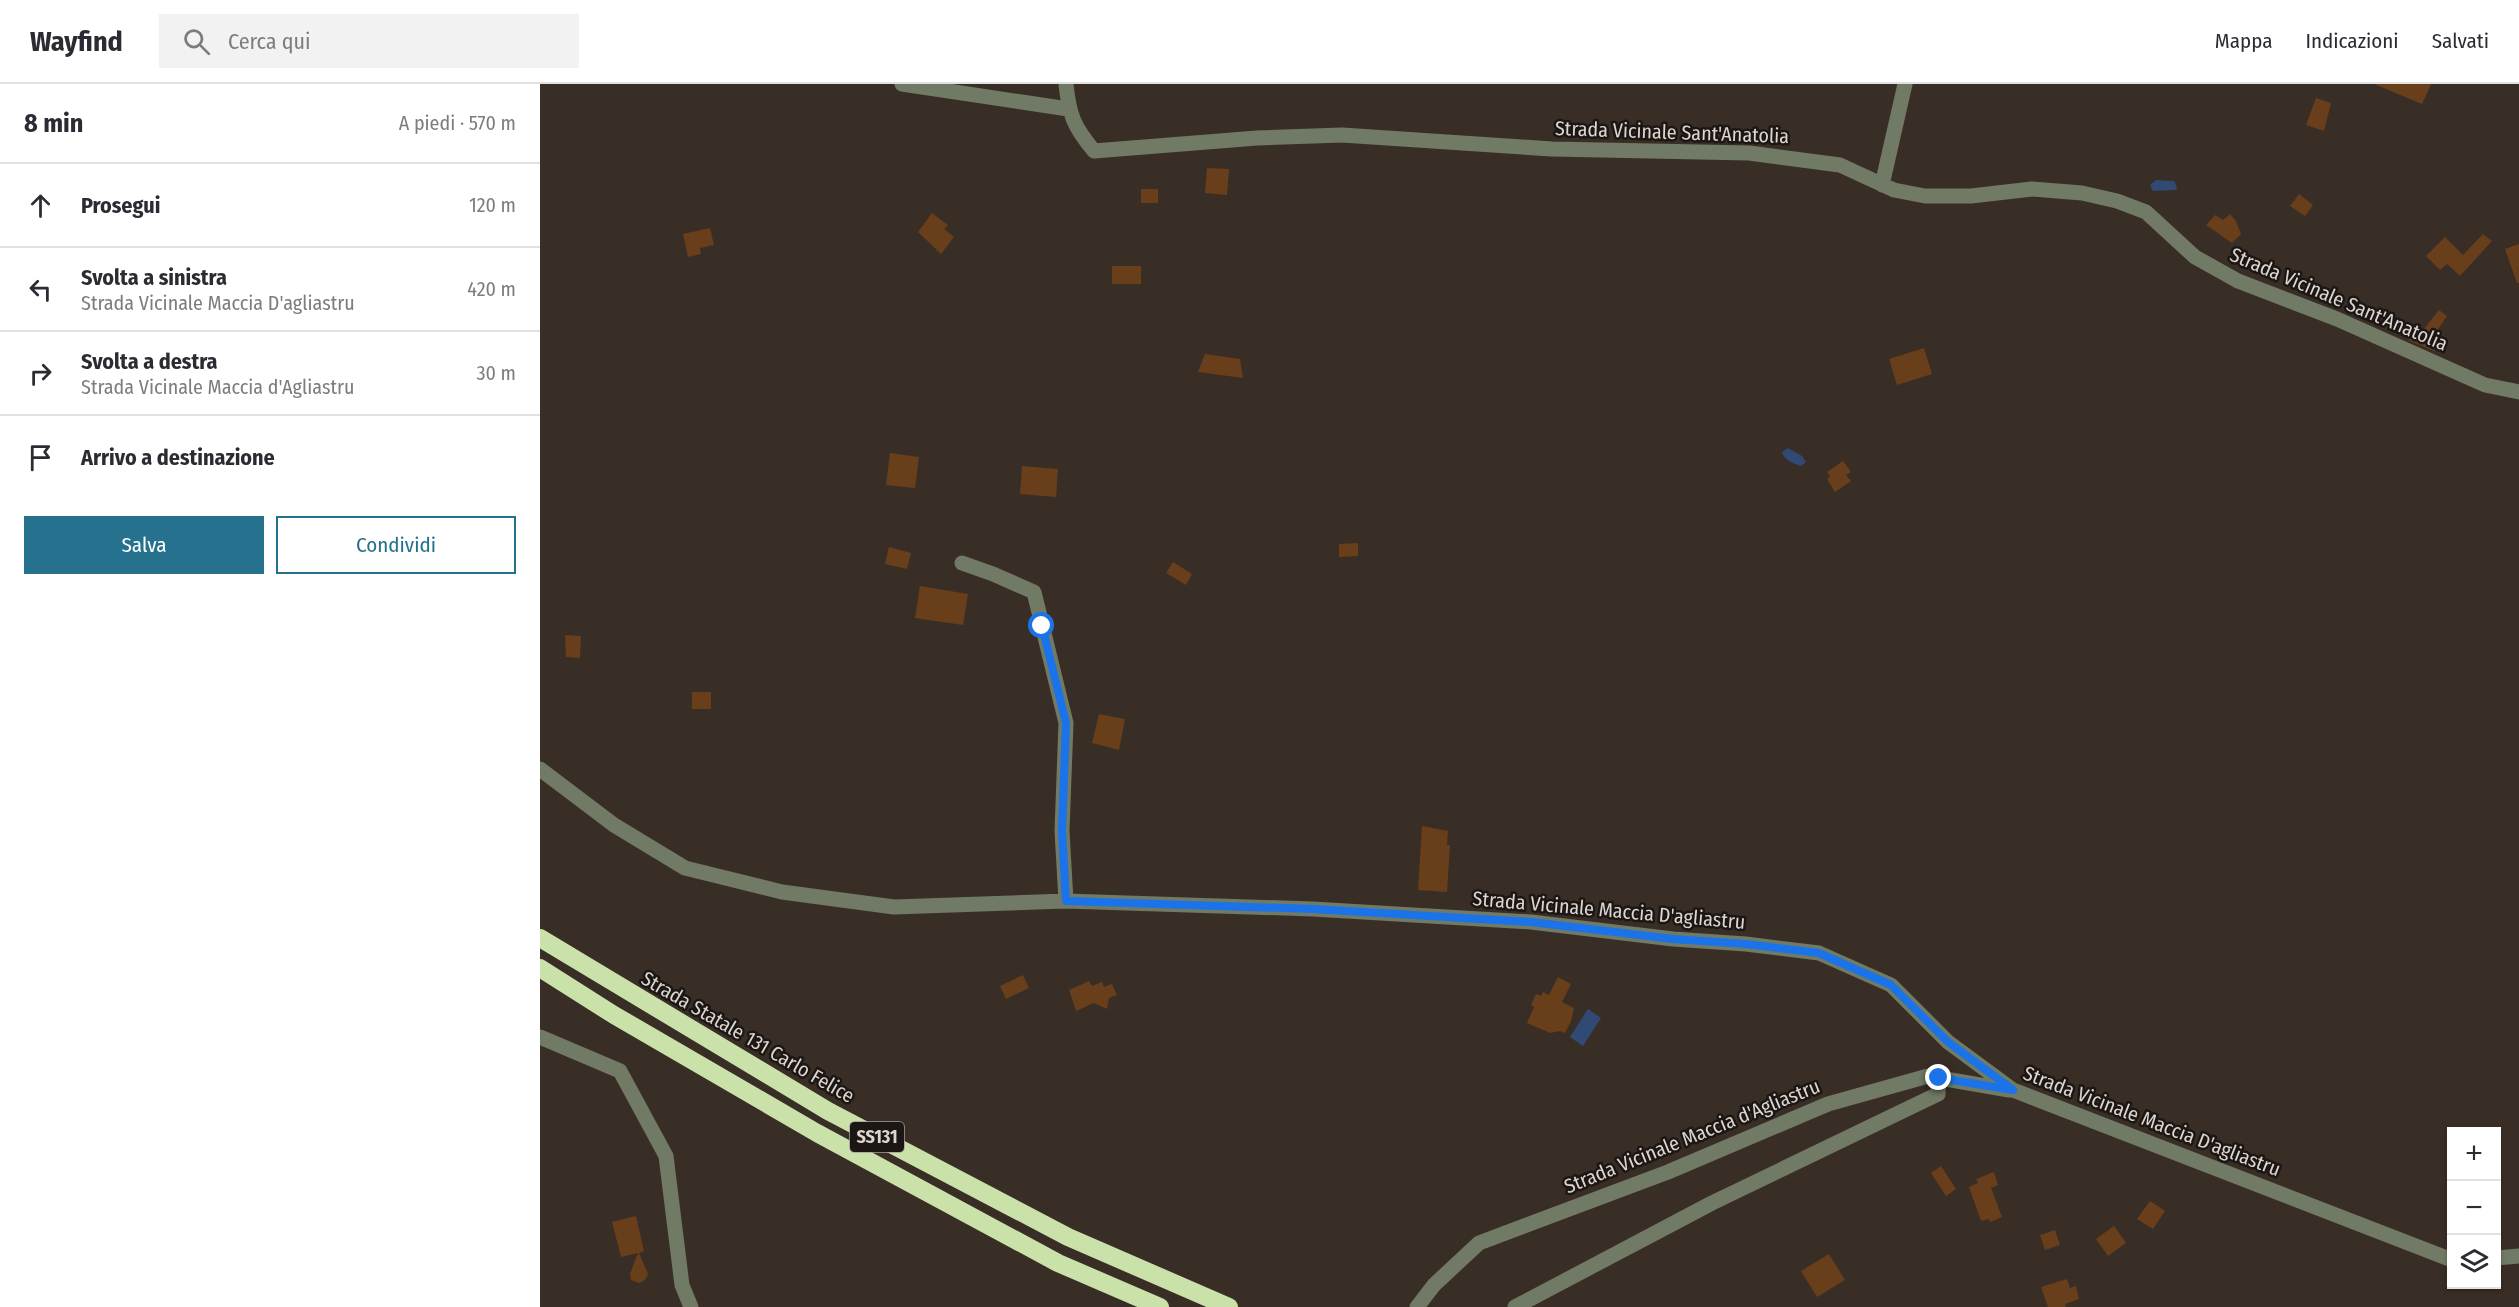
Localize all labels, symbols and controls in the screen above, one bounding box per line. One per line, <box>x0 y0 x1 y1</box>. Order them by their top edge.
search box <box>159 14 579 68</box>
text: Wayfind <box>30 25 123 58</box>
icon: search <box>180 25 213 58</box>
text: Cerca qui <box>228 28 311 55</box>
text: Mappa <box>2215 28 2272 54</box>
text: Indicazioni <box>2305 28 2399 54</box>
text: Salvati <box>2432 28 2489 54</box>
text: 8 min <box>24 108 83 139</box>
text: A piedi · 570 m <box>399 111 516 135</box>
street label: Strada Vicinale Sant'Anatolia <box>1555 116 1789 148</box>
icon: ahead <box>24 189 57 222</box>
text: Prosegui <box>81 192 160 219</box>
text: 120 m <box>469 193 516 217</box>
street label: Strada Vicinale Sant'Anatolia <box>2226 242 2452 356</box>
text: Svolta a sinistra <box>81 264 227 291</box>
icon: left <box>24 273 57 306</box>
text: 420 m <box>467 277 516 301</box>
text: Strada Vicinale Maccia D'agliastru <box>81 291 355 315</box>
text: Svolta a destra <box>81 348 218 375</box>
icon: right <box>24 357 57 390</box>
text: 30 m <box>476 361 516 385</box>
text: Strada Vicinale Maccia d'Agliastru <box>81 375 354 399</box>
icon: arrive <box>24 441 57 474</box>
text: Arrivo a destinazione <box>81 444 275 471</box>
button: Salva <box>24 516 264 574</box>
button: Condividi <box>276 516 516 574</box>
route start <box>1028 612 1054 638</box>
street label: Strada Vicinale Maccia D'agliastru <box>1472 886 1746 934</box>
street label: Strada Statale 131 Carlo Felice <box>637 966 859 1108</box>
street label: Strada Vicinale Maccia D'agliastru <box>2020 1061 2284 1181</box>
route end <box>1925 1064 1951 1090</box>
street label: Strada Vicinale Maccia d'Agliastru <box>1561 1074 1823 1198</box>
road number: SS131 <box>850 1122 904 1152</box>
map controls <box>2447 1127 2501 1289</box>
button: + <box>2447 1127 2501 1181</box>
button: − <box>2447 1181 2501 1235</box>
button: layers <box>2447 1235 2501 1289</box>

